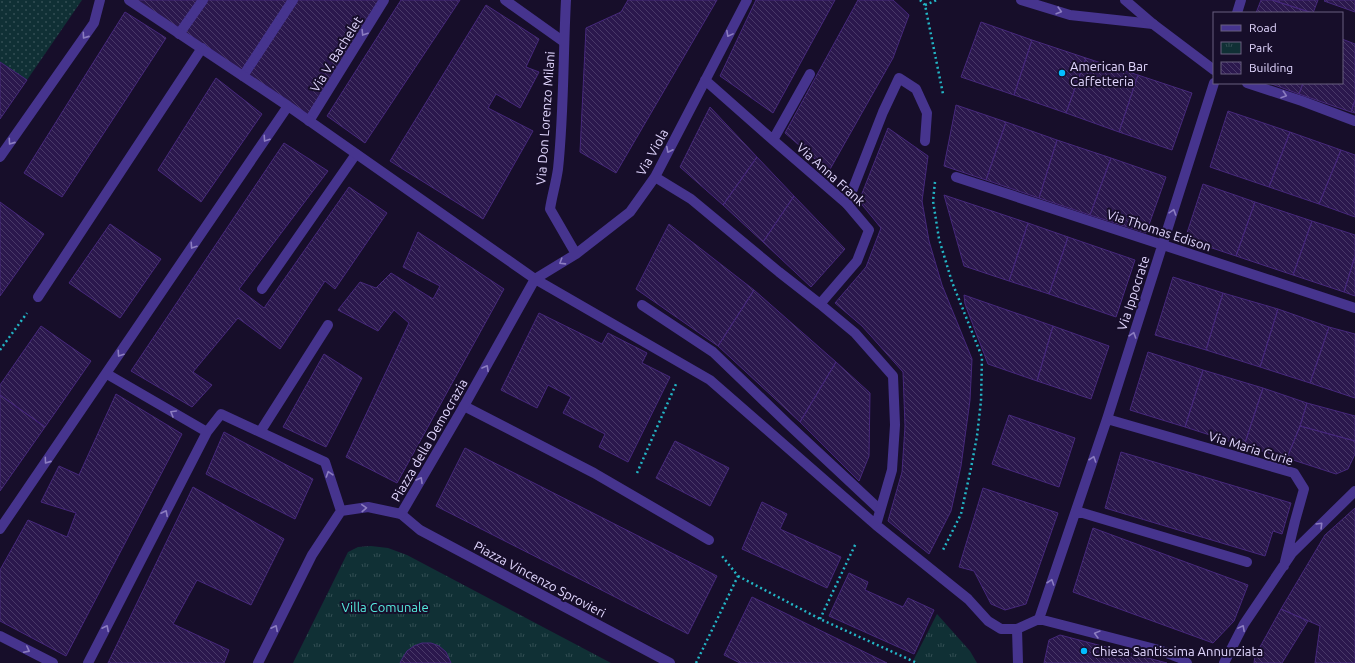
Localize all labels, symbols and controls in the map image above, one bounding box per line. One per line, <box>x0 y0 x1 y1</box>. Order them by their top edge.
one-way arrow <box>1055 6 1062 15</box>
legend <box>1213 12 1343 84</box>
street label: Via V. Bachelet <box>307 14 365 94</box>
text: Road <box>1249 21 1277 34</box>
one-way arrow <box>361 29 368 36</box>
one-way arrow <box>726 30 734 38</box>
one-way arrow <box>83 31 90 38</box>
text: Park <box>1249 41 1273 54</box>
street label: Via Don Lorenzo Milani <box>533 51 557 185</box>
place label: American Bar Caffetteria <box>1070 59 1148 88</box>
text: Building <box>1249 61 1293 74</box>
marker: American Bar Caffetteria <box>1057 68 1067 78</box>
one-way arrow <box>1280 90 1287 99</box>
street label: Via Viola <box>634 126 670 178</box>
one-way arrow <box>264 134 271 141</box>
one-way arrow <box>8 138 16 145</box>
street label: Via Anna Frank <box>794 140 868 208</box>
one-way arrow <box>666 145 674 153</box>
street label: Via Thomas Edison <box>1105 207 1213 253</box>
one-way arrow <box>1169 208 1177 215</box>
one-way arrow <box>190 242 198 249</box>
street label: Via Ippocrate <box>1114 254 1152 332</box>
one-way arrow <box>559 258 566 265</box>
one-way arrow <box>1129 332 1137 339</box>
one-way arrow <box>118 349 125 356</box>
one-way arrow <box>481 365 488 372</box>
street label: Piazza della Democrazia <box>388 376 470 504</box>
one-way arrow <box>170 410 177 417</box>
street label: Via Maria Curie <box>1207 428 1295 468</box>
one-way arrow <box>1088 456 1097 463</box>
one-way arrow <box>44 457 52 464</box>
one-way arrow <box>325 470 334 477</box>
one-way arrow <box>416 477 423 484</box>
one-way arrow <box>361 504 367 513</box>
one-way arrow <box>161 510 168 517</box>
one-way arrow <box>1315 522 1323 530</box>
street label: Piazza Vincenzo Sprovieri <box>472 538 608 620</box>
one-way arrow <box>1047 579 1055 586</box>
park label: Villa Comunale <box>341 600 429 614</box>
one-way arrow <box>101 625 108 633</box>
one-way arrow <box>270 625 277 632</box>
one-way arrow <box>1237 625 1244 632</box>
one-way arrow <box>1094 630 1101 639</box>
place label: Chiesa Santissima Annunziata <box>1092 644 1263 658</box>
one-way arrow <box>22 645 30 652</box>
marker: Chiesa Santissima Annunziata <box>1079 646 1089 656</box>

